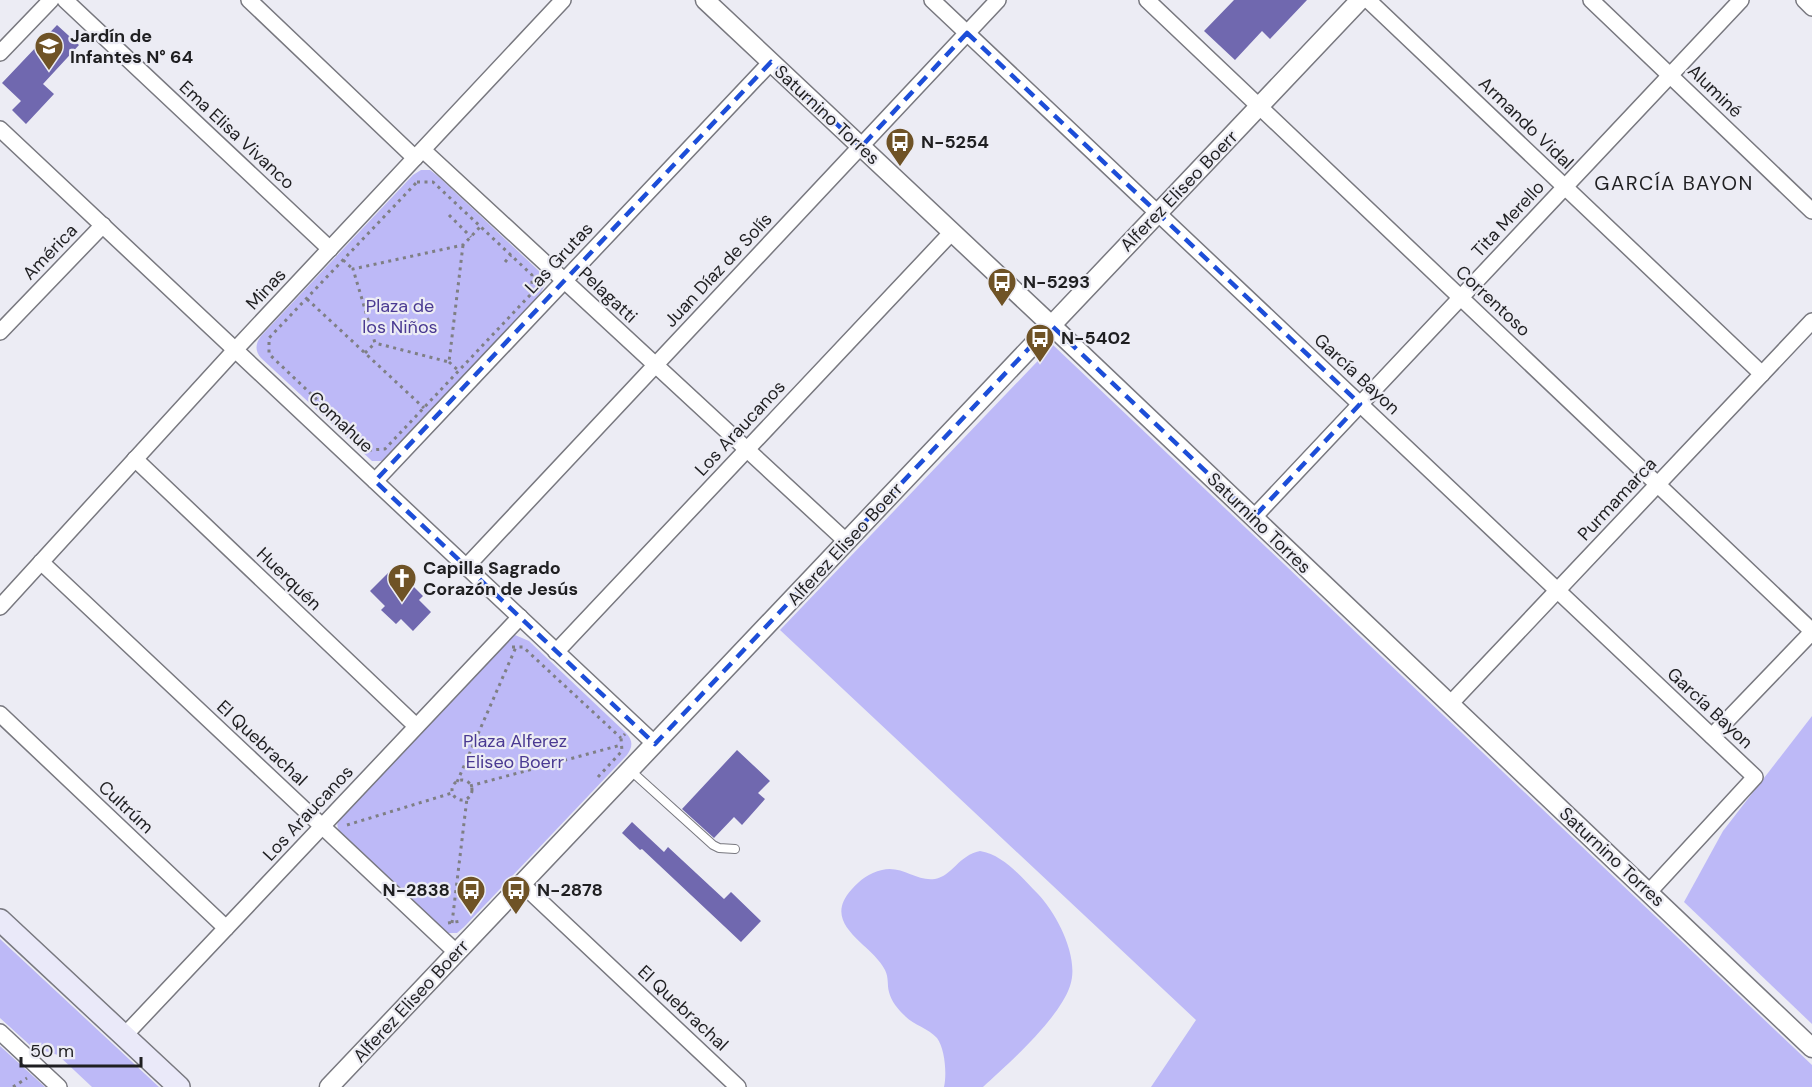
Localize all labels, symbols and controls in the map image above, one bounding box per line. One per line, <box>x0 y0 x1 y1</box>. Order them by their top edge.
place label: Jardín de Infantes N° 64 <box>70 24 193 69</box>
school or university icon: Jardín de Infantes N° 64 <box>33 30 65 72</box>
street label: Aluminé <box>1682 59 1748 123</box>
street label: Saturnino Torres <box>769 60 885 170</box>
street label: Armando Vidal <box>1473 72 1579 174</box>
street label: Ema Elisa Vivanco <box>174 75 300 195</box>
street label: Alferez Eliseo Boerr <box>1115 125 1243 257</box>
bus stop icon: N-5254 <box>884 126 916 168</box>
place label: N-5254 <box>921 130 989 154</box>
district label: GARCÍA BAYON <box>1594 170 1754 196</box>
street label: Tita Merello <box>1466 175 1550 263</box>
street label: Juan Díaz de Solís <box>659 208 777 332</box>
street label: Las Grutas <box>520 217 598 299</box>
street label: América <box>17 219 83 285</box>
street label: Correntoso <box>1450 260 1536 342</box>
street label: Pelagatti <box>573 262 643 328</box>
street label: Minas <box>241 263 291 315</box>
bus stop icon: N-5293 <box>986 266 1018 308</box>
place label: N-5293 <box>1023 270 1090 294</box>
park label: Plaza de los Niños <box>362 294 438 339</box>
bus stop icon: N-5402 <box>1024 322 1056 364</box>
place label: N-5402 <box>1061 326 1130 350</box>
street label: García Bayon <box>1309 328 1405 420</box>
street label: Los Araucanos <box>689 375 791 481</box>
street label: Comahue <box>303 386 379 458</box>
street label: Purmamarca <box>1572 452 1662 546</box>
street label: Saturnino Torres <box>1202 467 1316 579</box>
street label: Alferez Eliseo Boerr <box>782 477 909 611</box>
street label: Huerquén <box>251 542 327 616</box>
place label: Capilla Sagrado Corazón de Jesús <box>423 556 578 601</box>
church icon: Capilla Sagrado Corazón de Jesús <box>386 562 418 604</box>
street label: García Bayon <box>1662 662 1758 754</box>
street label: El Quebrachal <box>212 695 312 791</box>
park label: Plaza Alferez Eliseo Boerr <box>463 729 567 774</box>
street label: Los Araucanos <box>257 760 359 866</box>
street label: Cultrúm <box>93 775 159 839</box>
street label: Saturnino Torres <box>1554 802 1670 912</box>
bus stop icon: N-2838 <box>455 874 487 916</box>
bus stop icon: N-2878 <box>500 874 532 916</box>
place label: N-2838 <box>383 878 450 902</box>
place label: N-2878 <box>537 878 603 902</box>
street label: Alferez Eliseo Boerr <box>348 934 475 1068</box>
street label: El Quebrachal <box>633 960 733 1056</box>
scale bar <box>21 1030 141 1068</box>
text: 50 m <box>30 1039 74 1063</box>

